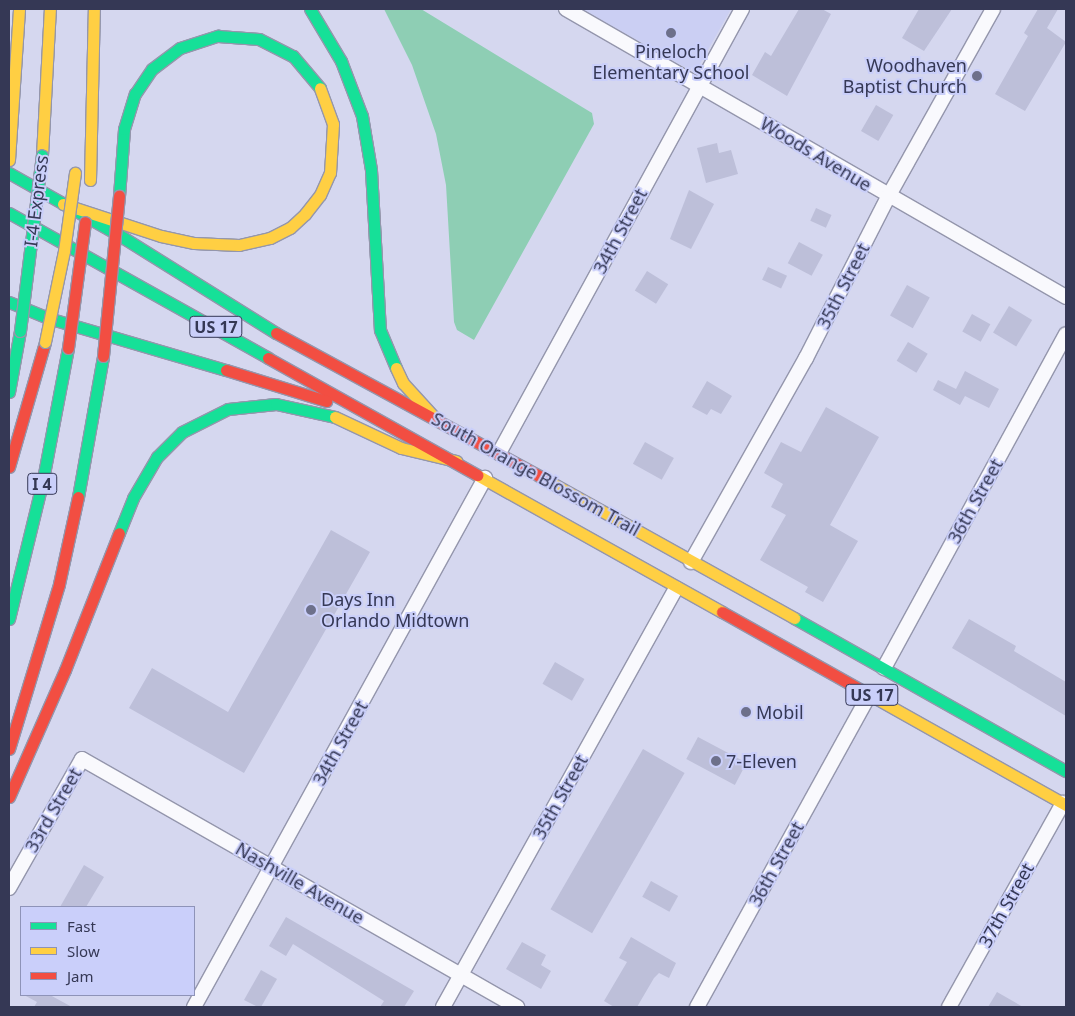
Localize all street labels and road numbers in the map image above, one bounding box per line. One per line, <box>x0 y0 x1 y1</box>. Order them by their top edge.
street label: Woods Avenue <box>757 112 875 196</box>
street label: I-4 Express <box>20 154 52 248</box>
street label: 34th Street <box>589 185 651 277</box>
street label: 35th Street <box>812 240 874 332</box>
road number: US 17 <box>188 314 244 341</box>
street label: South Orange Blossom Trail <box>428 408 644 540</box>
street label: 36th Street <box>943 455 1007 547</box>
road number: I 4 <box>27 470 57 498</box>
road number: US 17 <box>844 682 900 708</box>
street label: 34th Street <box>308 697 372 789</box>
street label: 35th Street <box>528 751 592 843</box>
street label: 33rd Street <box>20 764 86 856</box>
street label: 36th Street <box>744 818 808 910</box>
street label: Nashville Avenue <box>232 837 368 929</box>
street label: 37th Street <box>974 859 1038 951</box>

